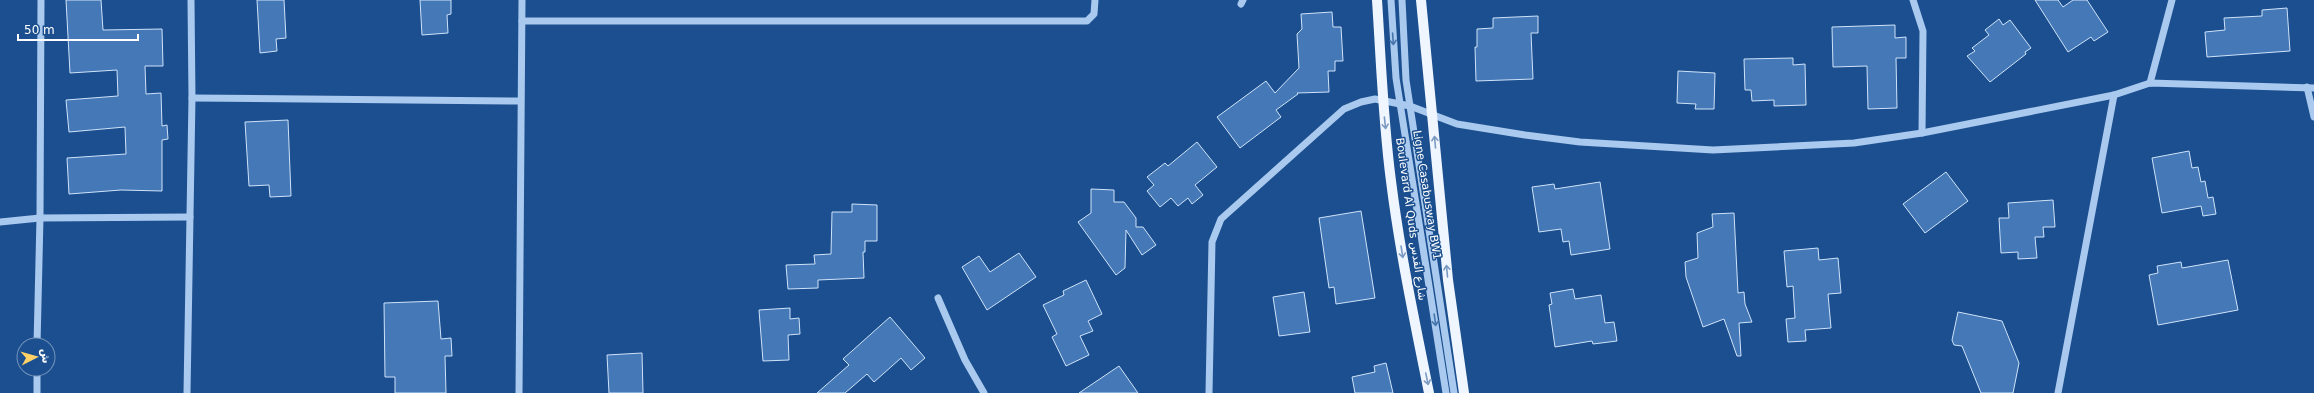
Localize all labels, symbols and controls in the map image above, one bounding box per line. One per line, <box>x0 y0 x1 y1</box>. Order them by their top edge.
scale bar <box>18 16 138 42</box>
text: 50 m <box>24 23 55 37</box>
one-way arrow <box>1390 32 1397 45</box>
one-way arrow <box>1381 116 1389 129</box>
street label: Ligne Casabusway BW1 <box>1410 129 1444 261</box>
one-way arrow <box>1431 136 1438 149</box>
street label: Boulevard Al Quds شارع القدس <box>1393 137 1429 301</box>
one-way arrow <box>1398 245 1406 258</box>
one-way arrow <box>1443 265 1451 278</box>
one-way arrow <box>1431 313 1439 326</box>
north arrow <box>16 337 56 377</box>
text: ش <box>38 348 53 364</box>
one-way arrow <box>1423 372 1431 385</box>

